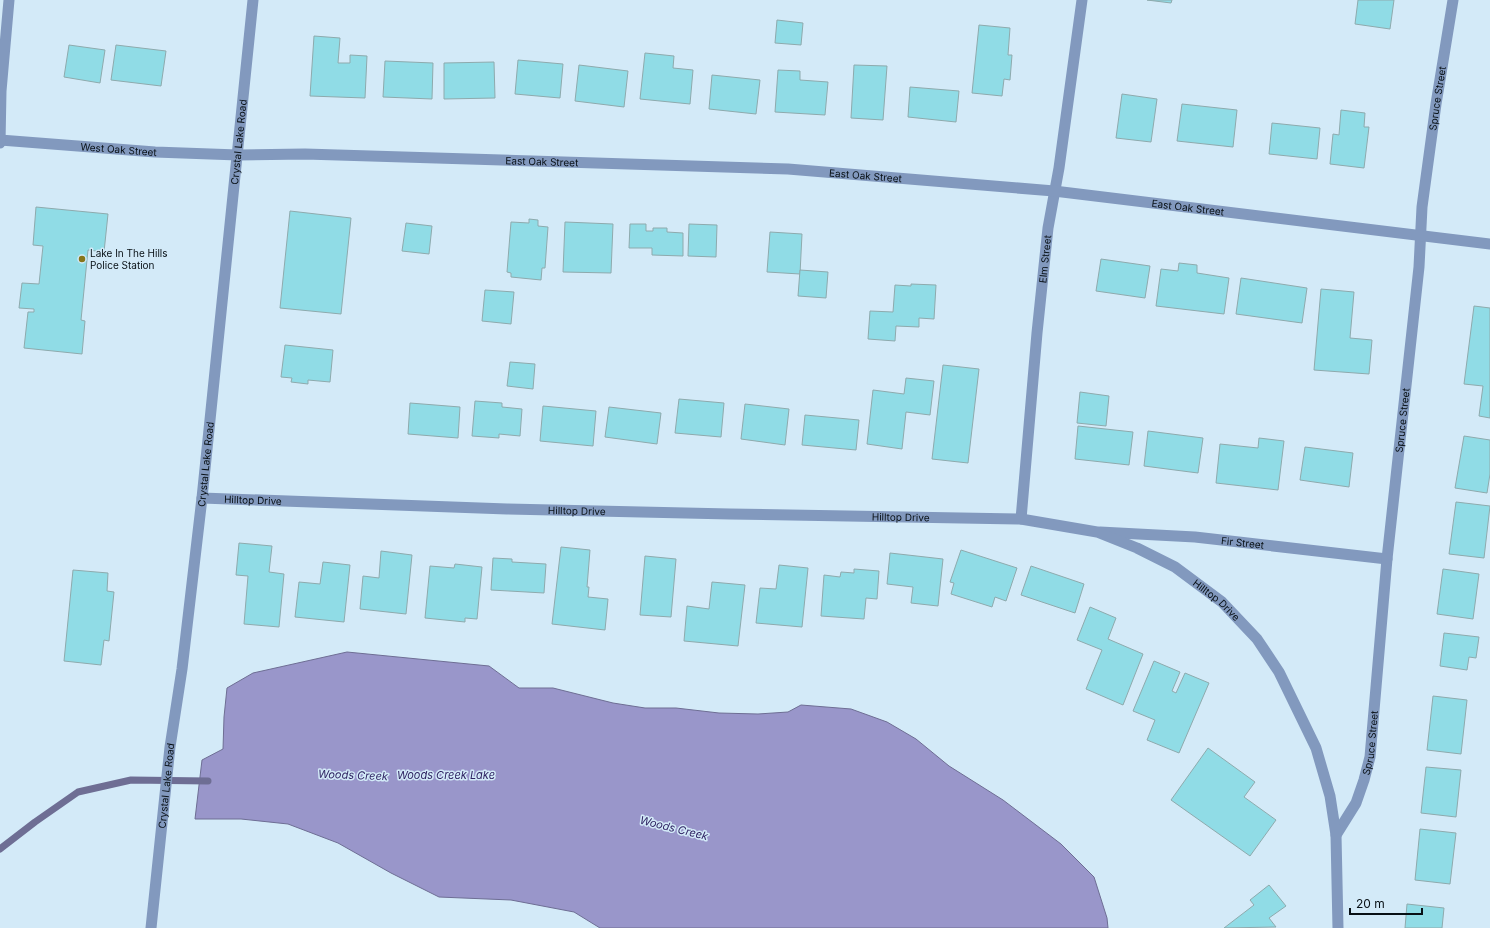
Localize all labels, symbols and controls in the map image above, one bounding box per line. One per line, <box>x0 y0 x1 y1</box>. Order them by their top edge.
street label: Spruce Street <box>1426 65 1448 131</box>
street label: Crystal Lake Road <box>228 99 249 185</box>
street label: West Oak Street <box>80 140 158 158</box>
street label: East Oak Street <box>505 154 579 169</box>
street label: East Oak Street <box>829 166 903 184</box>
street label: East Oak Street <box>1151 197 1225 218</box>
street label: Elm Street <box>1036 234 1053 284</box>
place label: Lake In The Hills Police Station <box>90 247 168 271</box>
marker: Lake In The Hills Police Station <box>77 254 87 264</box>
street label: Spruce Street <box>1393 387 1412 453</box>
street label: Crystal Lake Road <box>195 421 216 508</box>
street label: Hilltop Drive <box>224 493 282 507</box>
street label: Hilltop Drive <box>548 504 606 517</box>
street label: Hilltop Drive <box>872 510 930 523</box>
street label: Fir Street <box>1220 534 1265 551</box>
street label: Hilltop Drive <box>1191 577 1243 623</box>
street label: Spruce Street <box>1360 709 1380 776</box>
street label: Crystal Lake Road <box>155 742 177 829</box>
water label: Woods Creek <box>318 767 389 783</box>
water label: Woods Creek Lake <box>397 768 495 782</box>
water label: Woods Creek <box>638 813 710 843</box>
scale bar <box>1350 890 1422 916</box>
text: 20 m <box>1356 896 1385 911</box>

